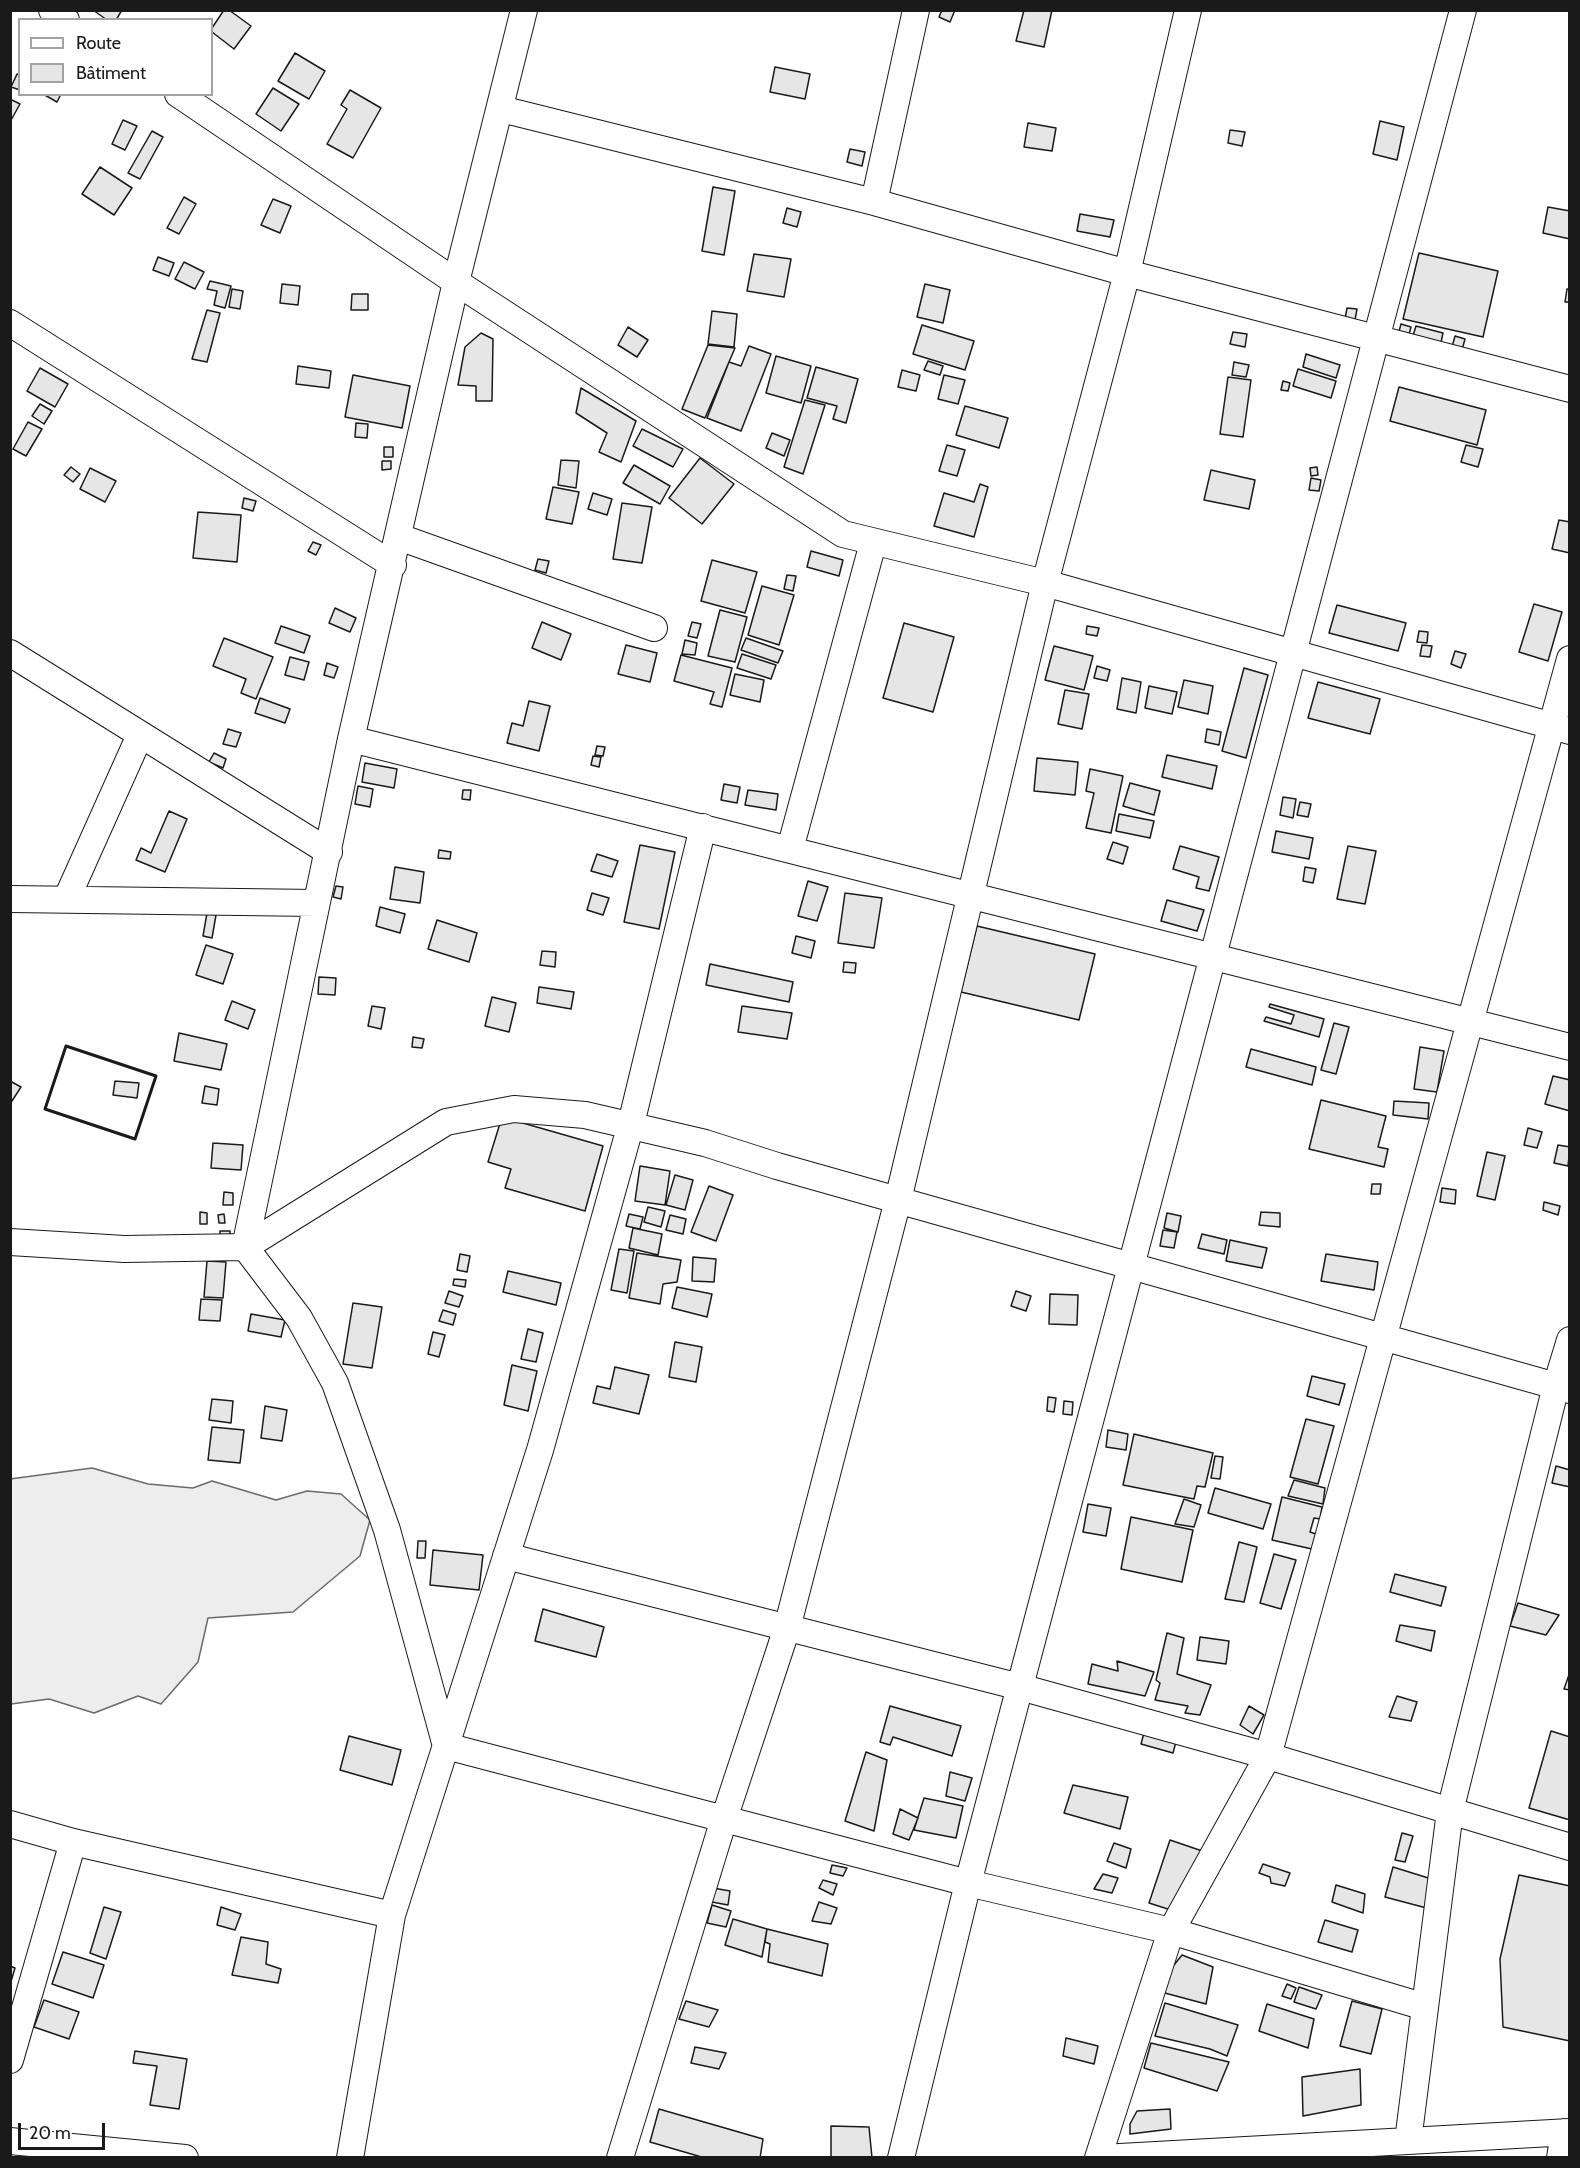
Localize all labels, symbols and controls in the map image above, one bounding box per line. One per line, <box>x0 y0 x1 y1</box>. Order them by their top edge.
legend <box>18 18 213 96</box>
text: Route <box>76 32 121 54</box>
text: Bâtiment <box>76 62 146 84</box>
scale bar <box>21 2111 108 2149</box>
text: 20 m <box>29 2122 71 2144</box>

